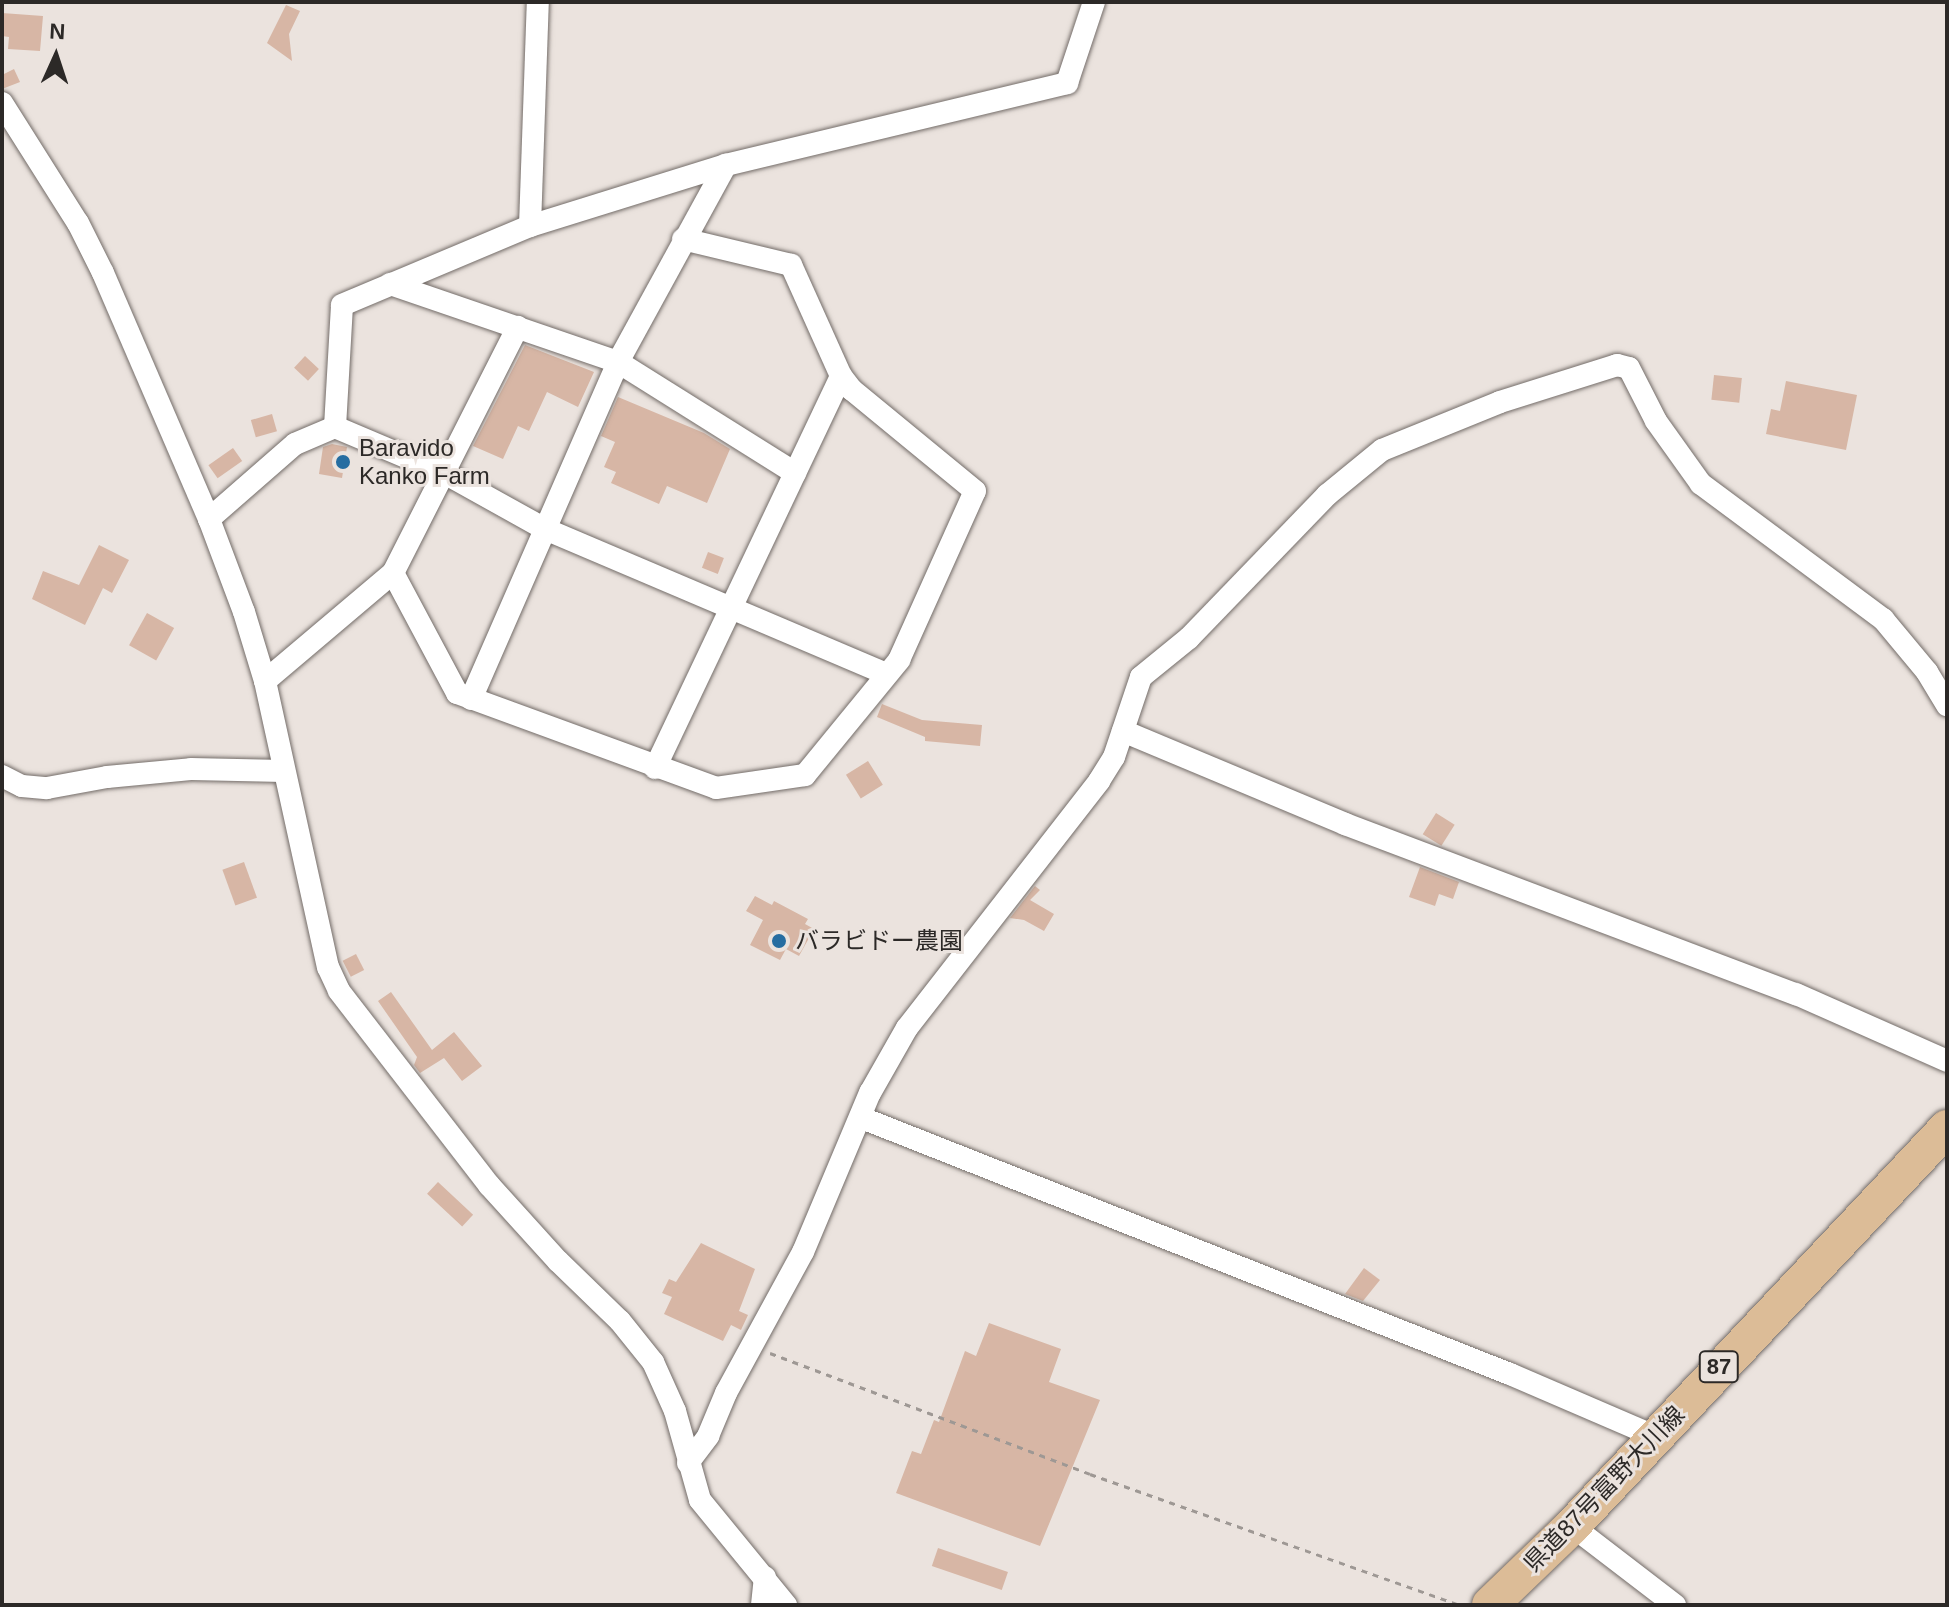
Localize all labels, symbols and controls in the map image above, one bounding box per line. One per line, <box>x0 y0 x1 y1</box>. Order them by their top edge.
north arrow <box>16 16 96 96</box>
text: N <box>49 19 66 44</box>
place label: Baravido Kanko Farm <box>359 434 490 490</box>
marker: Baravido Kanko Farm <box>334 453 352 471</box>
place label: バラビドー農園 <box>795 927 963 955</box>
marker: バラビドー農園 <box>770 932 788 950</box>
road number: 87 <box>1697 1349 1741 1385</box>
street label: 県道87号富野大川線 <box>1518 1400 1690 1578</box>

